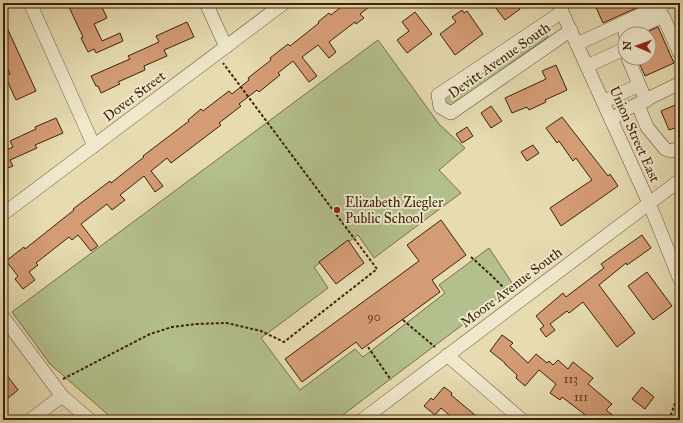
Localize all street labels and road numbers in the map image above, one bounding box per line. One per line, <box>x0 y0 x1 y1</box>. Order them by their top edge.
street label: Devitt Avenue South <box>445 19 554 102</box>
street label: Dover Street <box>100 67 169 125</box>
street label: Union Street East <box>606 83 663 185</box>
street label: Moore Avenue South <box>457 243 566 331</box>

